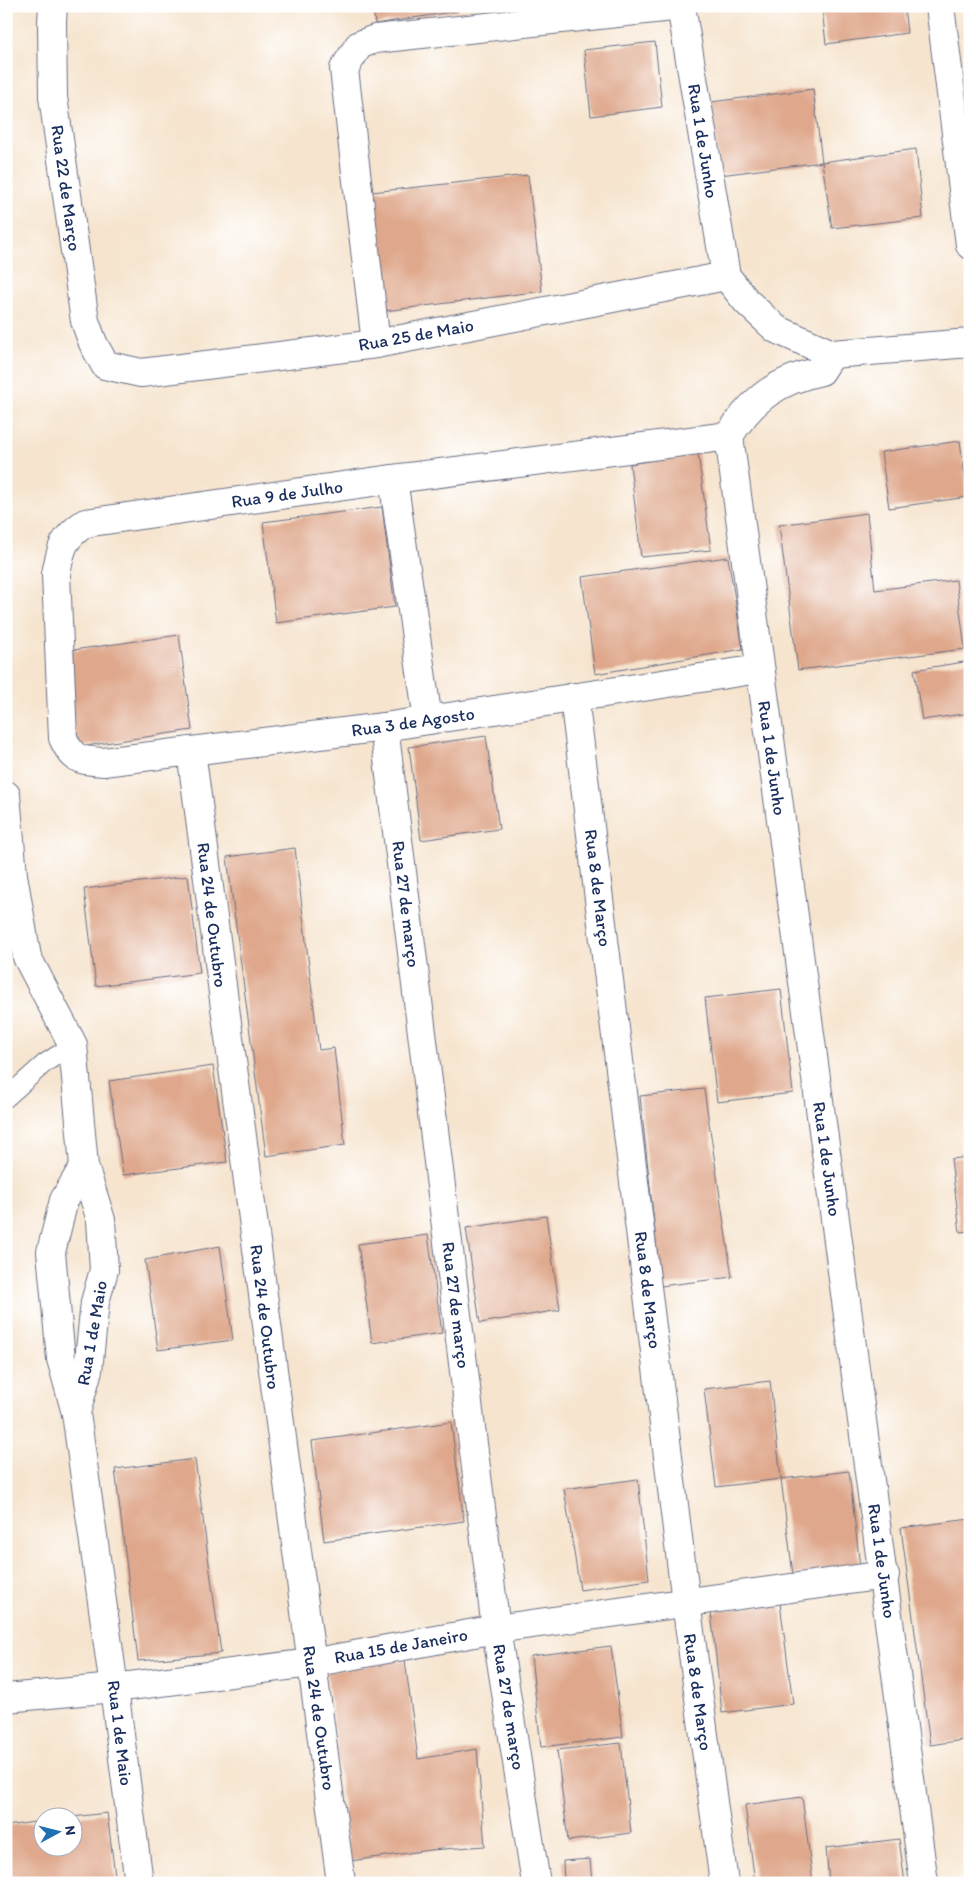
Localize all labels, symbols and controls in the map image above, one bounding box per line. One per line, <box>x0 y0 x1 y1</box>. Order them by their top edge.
street label: Rua 1 de Junho <box>683 82 723 200</box>
street label: Rua 22 de Março <box>46 123 86 253</box>
street label: Rua 25 de Maio <box>357 314 475 356</box>
street label: Rua 9 de Julho <box>230 475 344 513</box>
street label: Rua 1 de Junho <box>753 699 791 817</box>
street label: Rua 3 de Agosto <box>350 702 476 742</box>
street label: Rua 8 de Março <box>580 828 616 948</box>
street label: Rua 27 de março <box>387 839 425 969</box>
street label: Rua 24 de Outubro <box>192 841 232 989</box>
street label: Rua 1 de Junho <box>808 1100 846 1218</box>
street label: Rua 8 de Março <box>630 1230 666 1350</box>
street label: Rua 27 de março <box>437 1240 475 1370</box>
street label: Rua 24 de Outubro <box>245 1243 285 1391</box>
street label: Rua 1 de Maio <box>72 1279 112 1387</box>
street label: Rua 1 de Junho <box>863 1502 901 1620</box>
street label: Rua 15 de Janeiro <box>333 1623 469 1669</box>
street label: Rua 8 de Março <box>679 1632 717 1752</box>
street label: Rua 27 de março <box>488 1642 530 1772</box>
street label: Rua 24 de Outubro <box>298 1644 340 1792</box>
street label: Rua 1 de Maio <box>103 1679 137 1787</box>
north arrow <box>32 1806 82 1856</box>
text: N <box>61 1825 79 1836</box>

